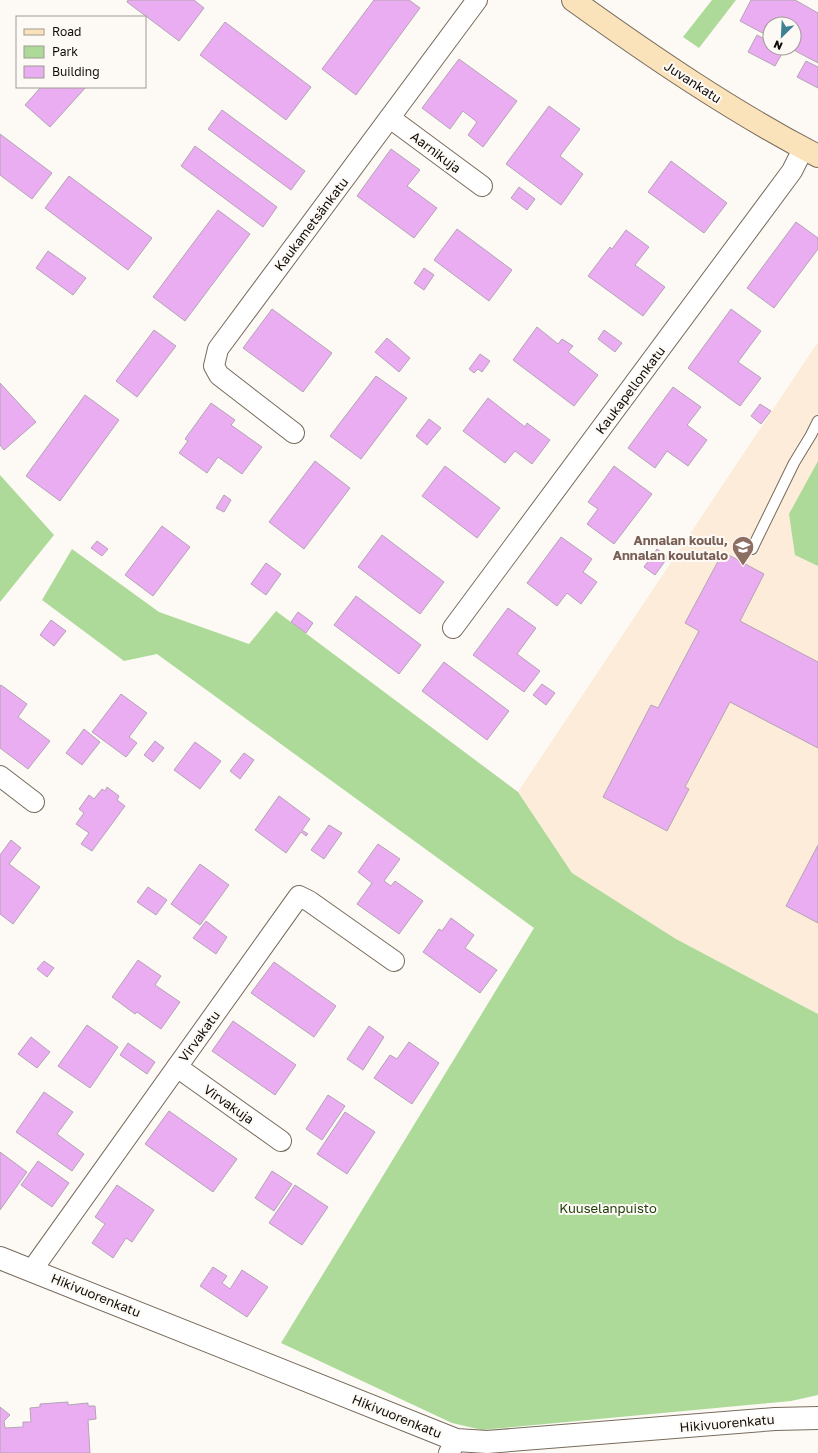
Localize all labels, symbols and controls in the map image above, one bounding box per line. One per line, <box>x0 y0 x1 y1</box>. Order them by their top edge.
legend <box>16 16 146 88</box>
north arrow <box>762 16 802 56</box>
text: Road <box>52 24 81 39</box>
text: N <box>771 38 784 53</box>
text: Park <box>52 44 78 59</box>
street label: Juvankatu <box>661 58 725 106</box>
text: Building <box>52 64 100 79</box>
street label: Aarnikuja <box>408 128 464 176</box>
street label: Kaukametsänkatu <box>271 174 351 274</box>
street label: Kaukapellonkatu <box>592 343 668 437</box>
place label: Annalan koulu, Annalan koulutalo <box>613 532 728 563</box>
school or university icon: Annalan koulu, Annalan koulutalo <box>730 534 756 567</box>
street label: Virvakatu <box>175 1007 223 1065</box>
street label: Virvakuja <box>201 1081 257 1127</box>
park label: Kuuselanpuisto <box>559 1200 657 1216</box>
street label: Hikivuorenkatu <box>49 1270 143 1320</box>
street label: Hikivuorenkatu <box>350 1391 444 1441</box>
street label: Hikivuorenkatu <box>679 1411 775 1435</box>

